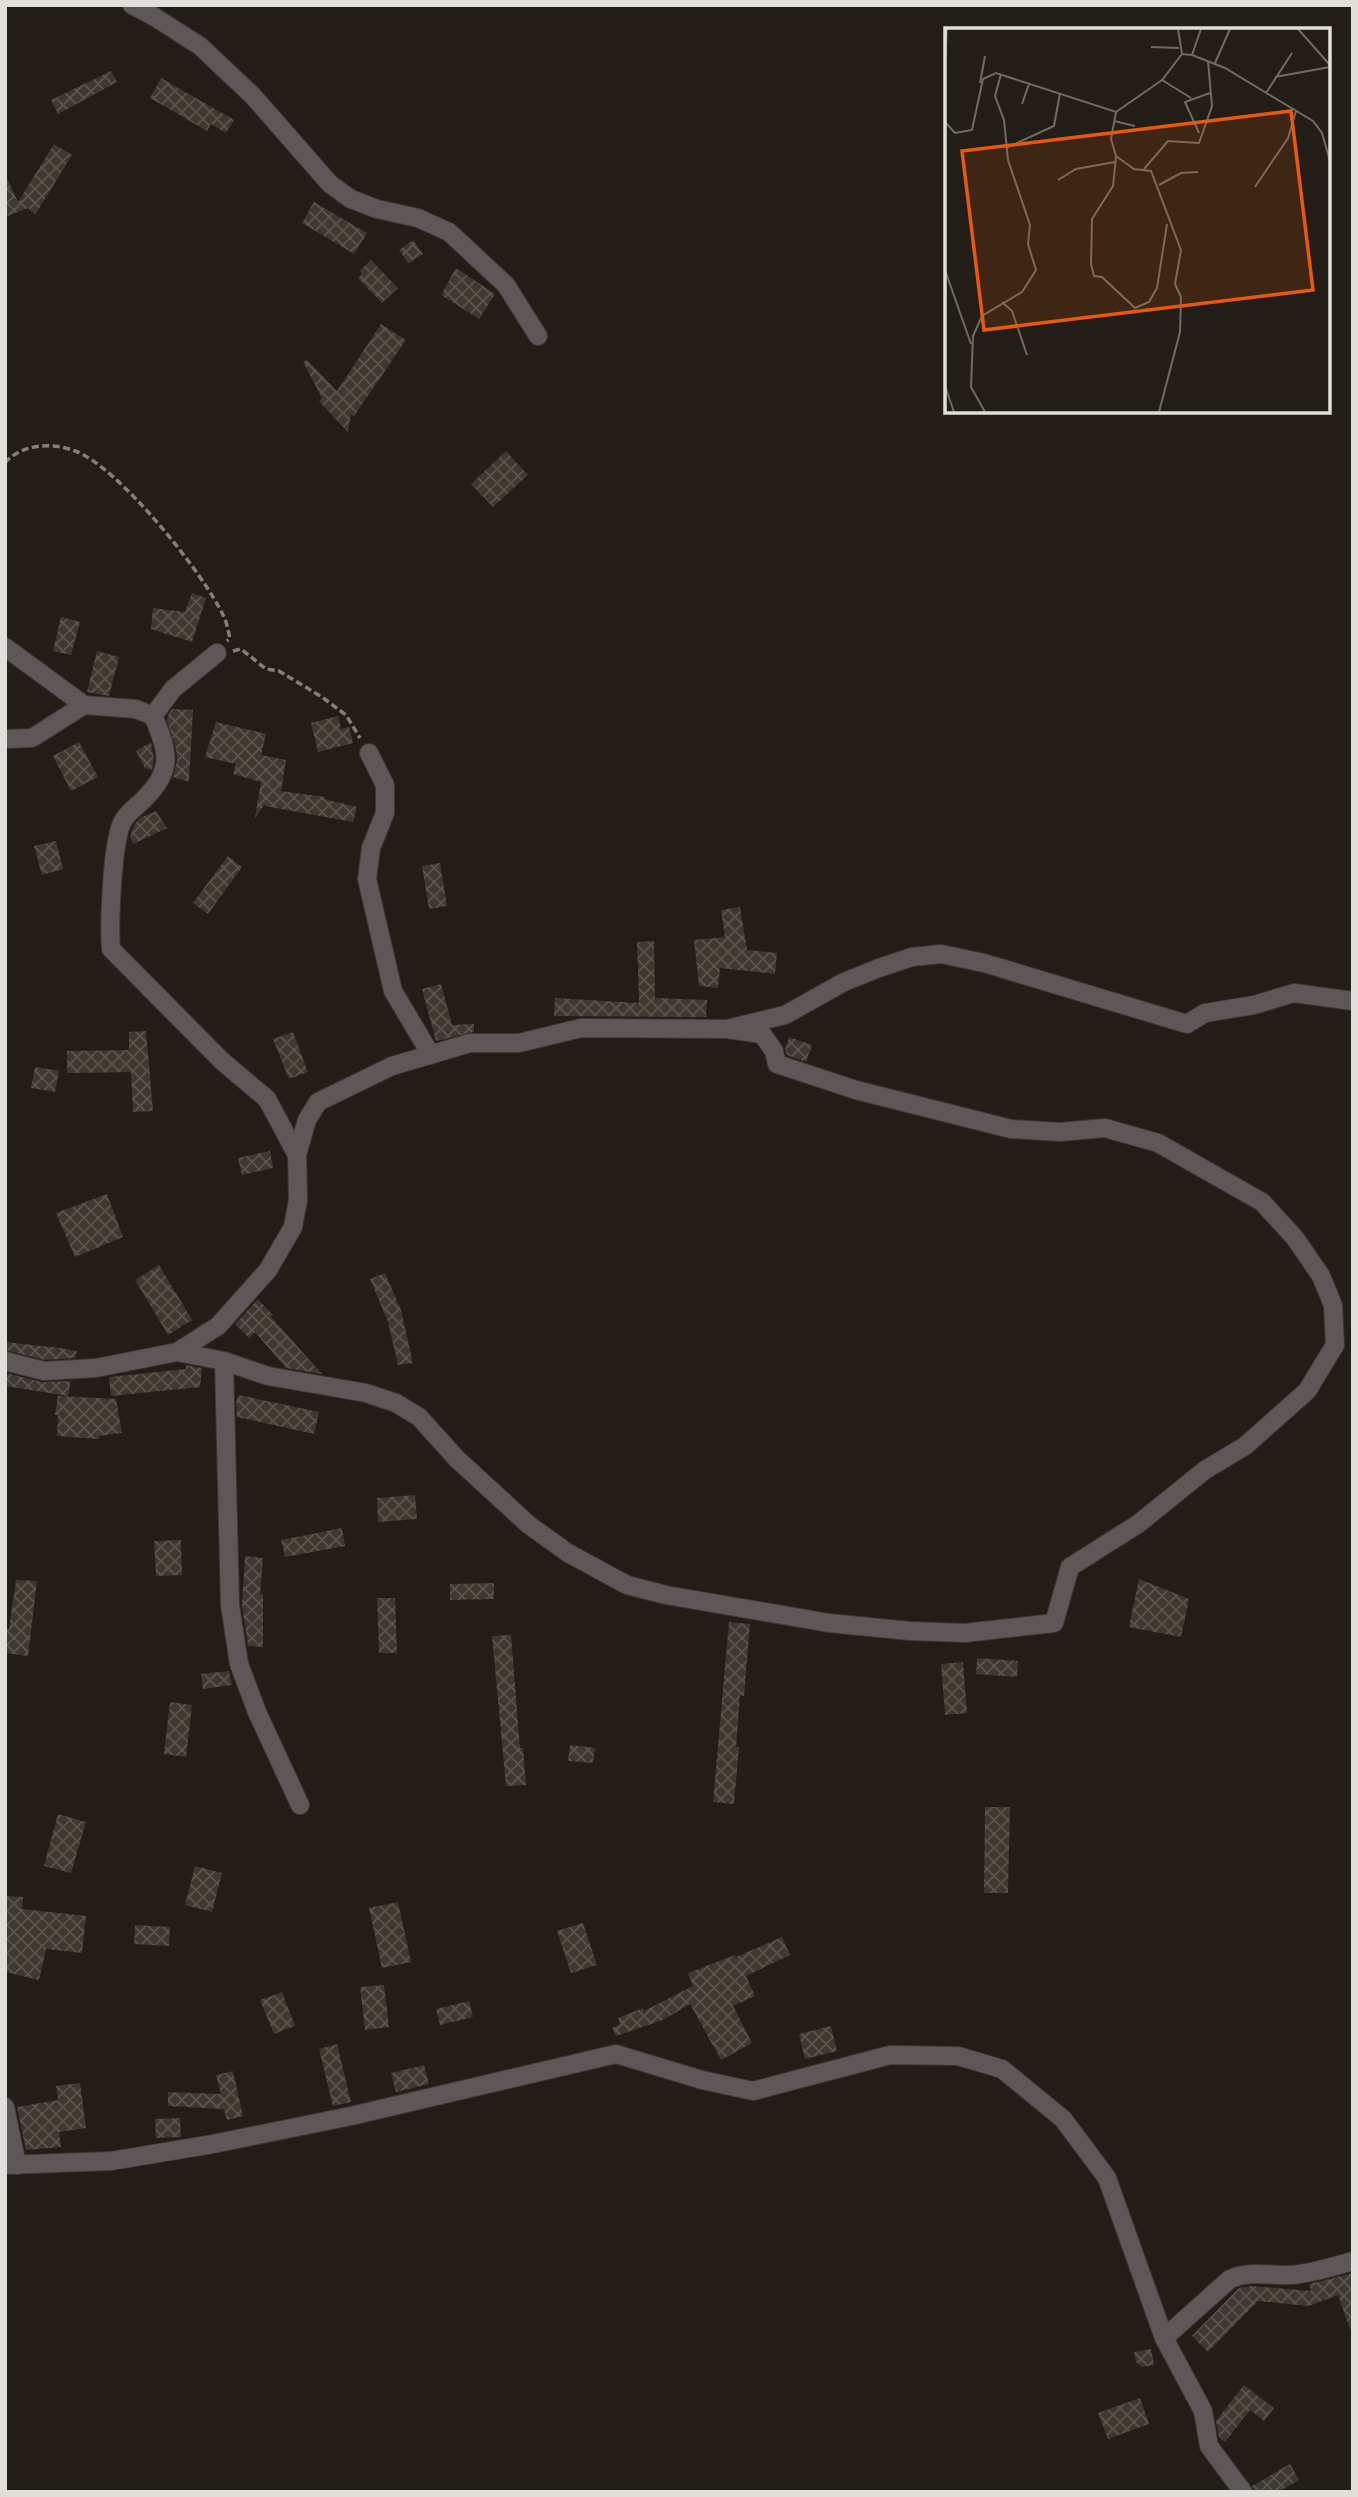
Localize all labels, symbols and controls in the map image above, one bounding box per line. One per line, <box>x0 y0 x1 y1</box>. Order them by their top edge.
inset map <box>945 28 1330 413</box>

